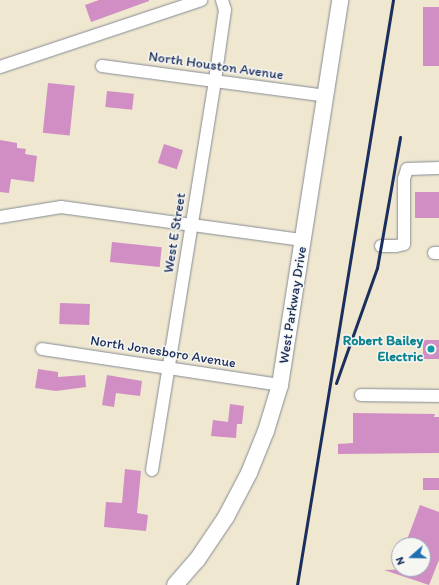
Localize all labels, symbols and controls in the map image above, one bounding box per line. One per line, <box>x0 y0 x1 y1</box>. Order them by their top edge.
street label: North Houston Avenue <box>148 48 284 84</box>
street label: West E Street <box>160 192 190 274</box>
street label: West Parkway Drive <box>275 245 311 365</box>
street label: North Jonesboro Avenue <box>89 332 237 372</box>
place label: Robert Bailey Electric <box>343 333 423 366</box>
marker: Robert Bailey Electric <box>426 344 436 354</box>
north arrow <box>391 537 431 577</box>
text: N <box>393 555 408 567</box>

